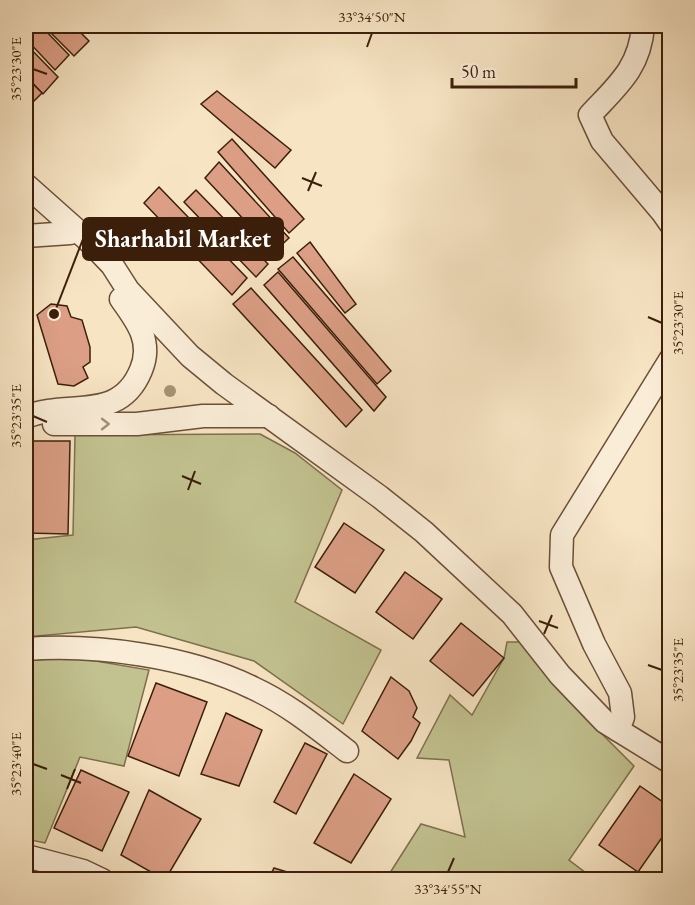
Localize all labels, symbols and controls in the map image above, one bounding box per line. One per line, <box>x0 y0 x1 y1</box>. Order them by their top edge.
text: 33°34'50"N <box>338 7 406 26</box>
text: 35°23'30"E <box>6 36 25 101</box>
scale bar <box>452 51 576 89</box>
text: 50 m <box>461 60 496 83</box>
callout: Sharhabil Market <box>83 218 283 260</box>
text: Sharhabil Market <box>95 223 271 254</box>
text: 35°23'30"E <box>668 290 687 355</box>
text: 35°23'35"E <box>6 383 25 448</box>
one-way arrow <box>100 418 109 430</box>
text: 35°23'35"E <box>668 637 687 702</box>
text: 35°23'40"E <box>6 731 25 796</box>
text: 33°34'55"N <box>414 879 482 898</box>

